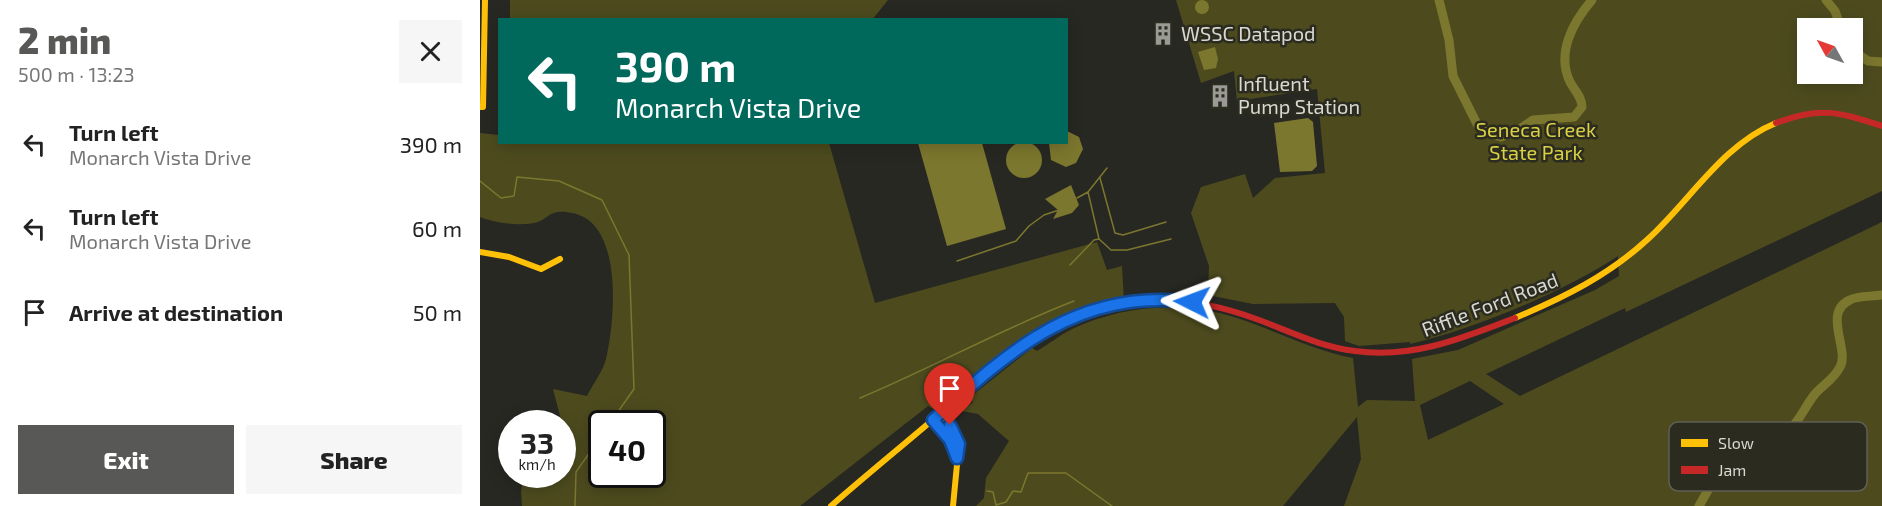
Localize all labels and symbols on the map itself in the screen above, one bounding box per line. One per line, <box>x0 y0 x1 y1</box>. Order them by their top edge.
north arrow <box>1797 18 1863 84</box>
building icon: WSSC Datapod <box>1150 21 1176 47</box>
place label: WSSC Datapod <box>1181 21 1316 45</box>
place label: Influent Pump Station <box>1238 71 1360 118</box>
building icon: Influent Pump Station <box>1207 83 1233 109</box>
park label: Seneca Creek State Park <box>1476 117 1596 164</box>
street label: Riffle Ford Road <box>1418 267 1561 341</box>
position arrow <box>1160 270 1224 334</box>
pin <box>924 363 975 425</box>
speed limit sign: 40 <box>588 410 666 488</box>
legend <box>1669 422 1867 491</box>
text: Slow <box>1718 433 1754 452</box>
text: Jam <box>1718 460 1746 479</box>

